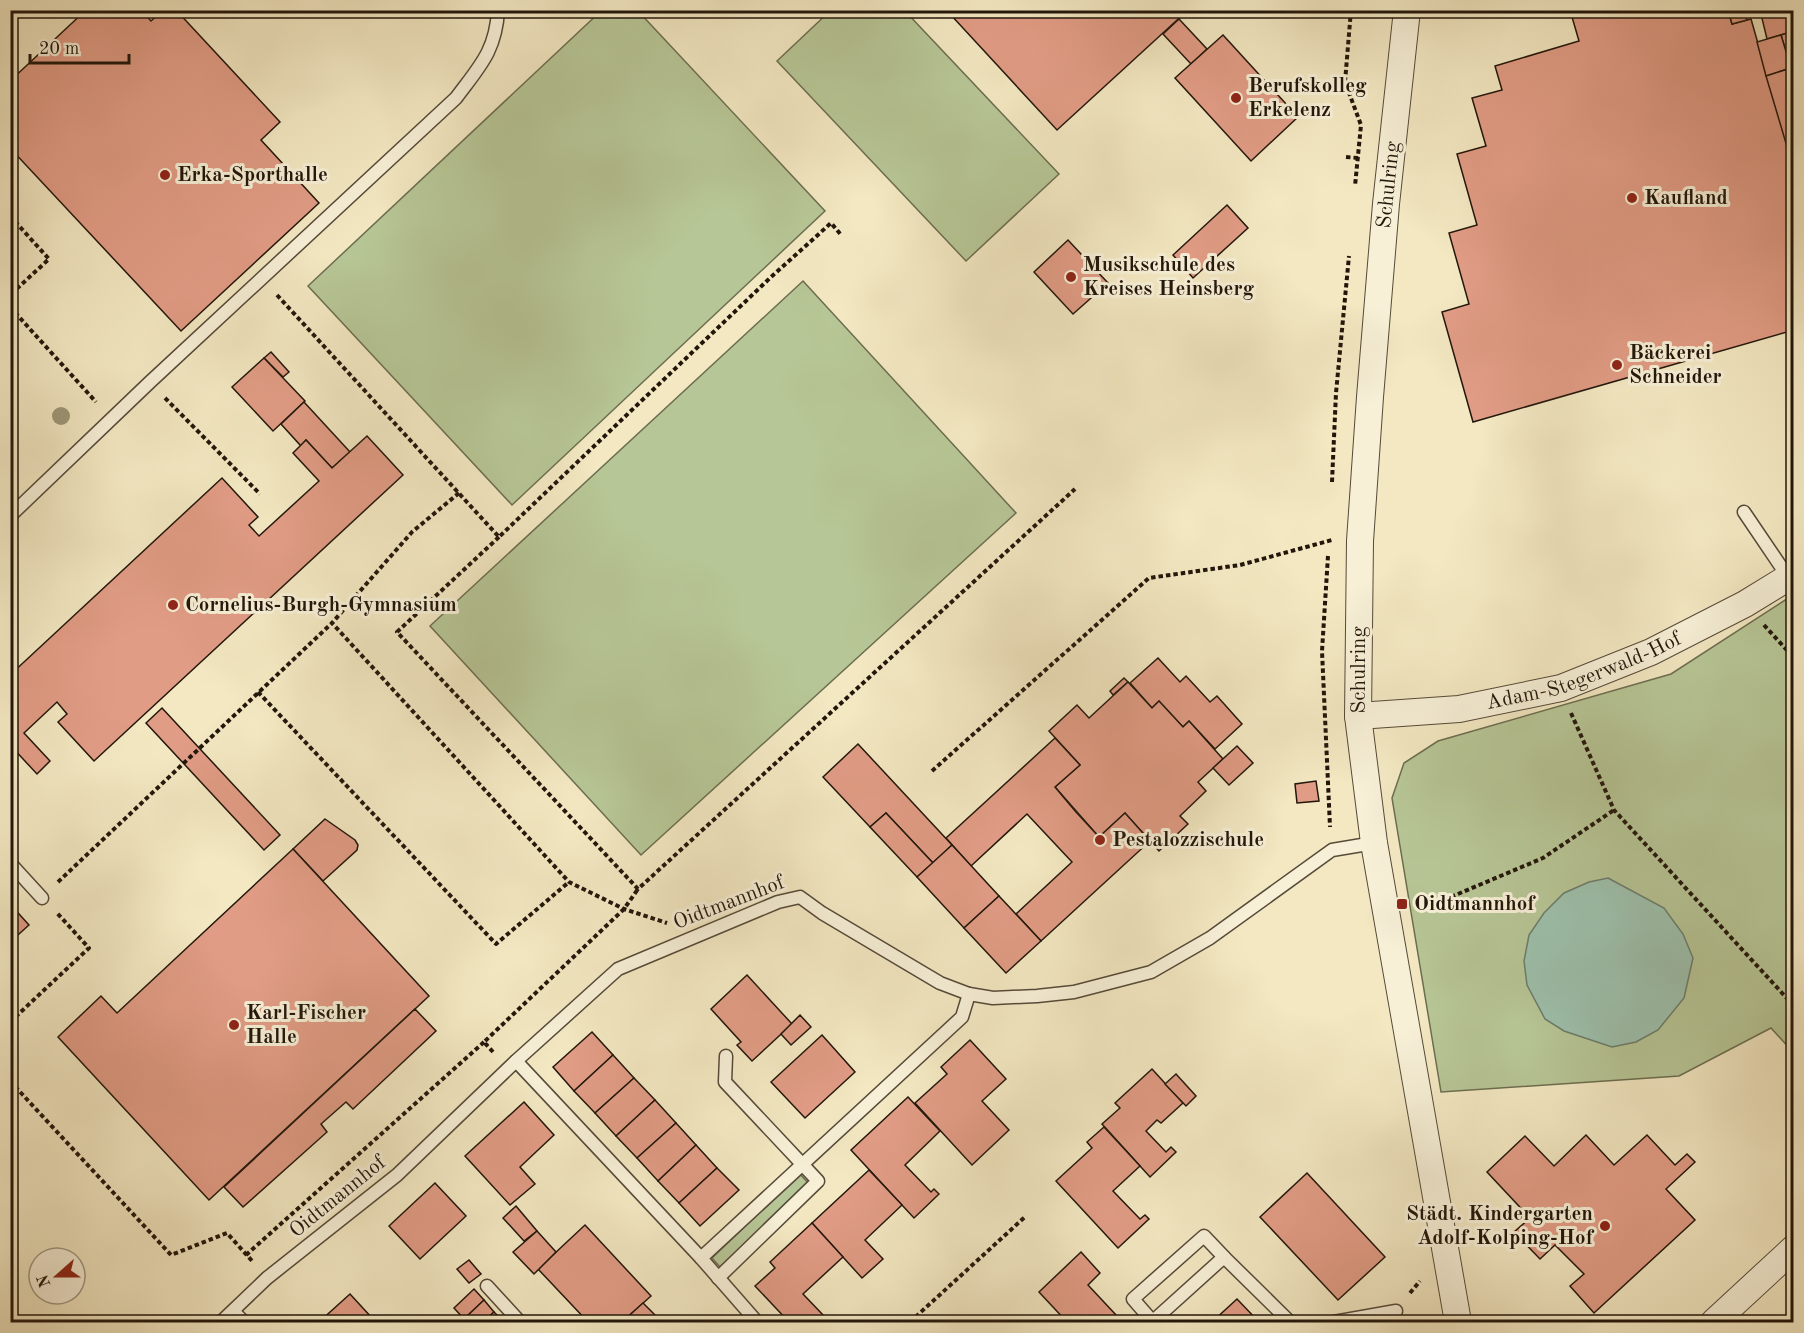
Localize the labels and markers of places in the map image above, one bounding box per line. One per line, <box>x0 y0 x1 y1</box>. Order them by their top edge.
place label: Berufskolleg Erkelenz <box>1248 76 1367 121</box>
marker: Berufskolleg Erkelenz <box>1229 91 1243 105</box>
place label: Erka-Sporthalle <box>177 165 328 186</box>
marker: Erka-Sporthalle <box>158 168 172 182</box>
place label: Kaufland <box>1644 188 1728 209</box>
marker: Kaufland <box>1625 191 1639 205</box>
place label: Musikschule des Kreises Heinsberg <box>1083 255 1255 300</box>
marker: Musikschule des Kreises Heinsberg <box>1064 270 1078 284</box>
place label: Bäckerei Schneider <box>1629 343 1722 388</box>
marker: Bäckerei Schneider <box>1610 358 1624 372</box>
place label: Cornelius-Burgh-Gymnasium <box>185 595 457 616</box>
marker: Cornelius-Burgh-Gymnasium <box>166 598 180 612</box>
place label: Pestalozzischule <box>1112 830 1264 851</box>
marker: Pestalozzischule <box>1093 833 1107 847</box>
place label: Oidtmannhof <box>1414 894 1536 915</box>
marker: Oidtmannhof <box>1395 897 1409 911</box>
place label: Karl-Fischer Halle <box>246 1003 366 1048</box>
marker: Karl-Fischer Halle <box>227 1018 241 1032</box>
place label: Städt. Kindergarten Adolf-Kolping-Hof <box>1406 1204 1595 1249</box>
marker: Städt. Kindergarten Adolf-Kolping-Hof <box>1598 1219 1612 1233</box>

